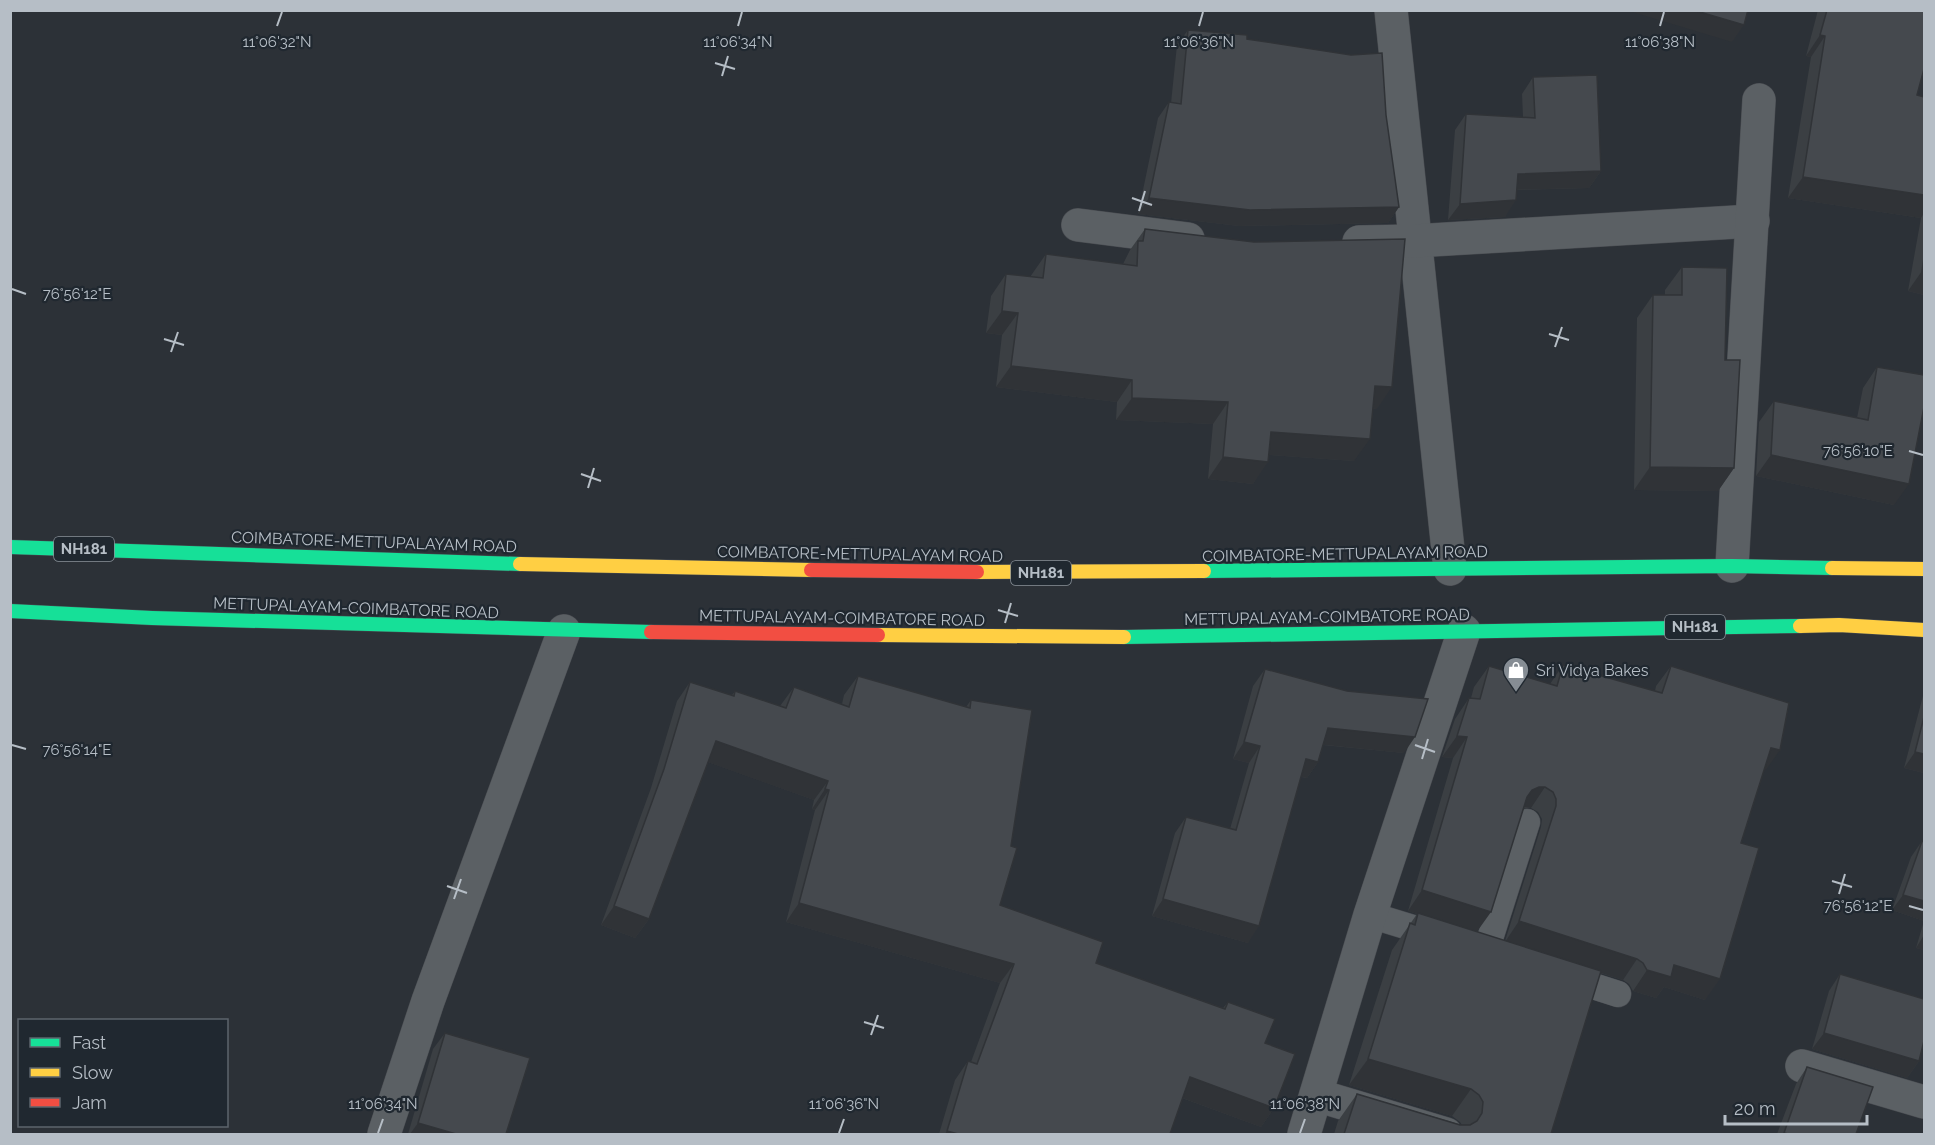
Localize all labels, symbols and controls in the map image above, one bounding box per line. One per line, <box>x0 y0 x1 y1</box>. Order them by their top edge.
text: 11°06'32"N <box>242 33 312 51</box>
text: 11°06'34"N <box>703 33 773 51</box>
text: 11°06'36"N <box>1164 33 1234 51</box>
text: 11°06'38"N <box>1625 33 1695 51</box>
text: 76°56'12"E <box>43 285 111 303</box>
text: 76°56'10"E <box>1823 442 1893 460</box>
street label: COIMBATORE-METTUPALAYAM ROAD <box>231 528 517 556</box>
road number: NH181 <box>54 537 114 561</box>
street label: COIMBATORE-METTUPALAYAM ROAD <box>717 542 1003 566</box>
street label: COIMBATORE-METTUPALAYAM ROAD <box>1202 542 1488 566</box>
road number: NH181 <box>1011 561 1071 585</box>
street label: METTUPALAYAM-COIMBATORE ROAD <box>213 594 499 622</box>
street label: METTUPALAYAM-COIMBATORE ROAD <box>1184 605 1470 629</box>
street label: METTUPALAYAM-COIMBATORE ROAD <box>699 606 985 630</box>
road number: NH181 <box>1665 615 1725 639</box>
shop icon: Sri Vidya Bakes <box>1501 655 1531 693</box>
place label: Sri Vidya Bakes <box>1536 661 1649 680</box>
text: 76°56'14"E <box>42 741 112 759</box>
text: 76°56'12"E <box>1824 897 1892 915</box>
legend <box>18 1019 228 1127</box>
text: Fast <box>72 1032 106 1053</box>
text: Slow <box>72 1062 113 1083</box>
scale bar <box>1725 1088 1868 1126</box>
text: Jam <box>72 1092 107 1113</box>
text: 11°06'34"N <box>348 1095 418 1113</box>
text: 11°06'36"N <box>809 1095 879 1113</box>
text: 11°06'38"N <box>1270 1095 1340 1113</box>
text: 20 m <box>1734 1098 1776 1119</box>

